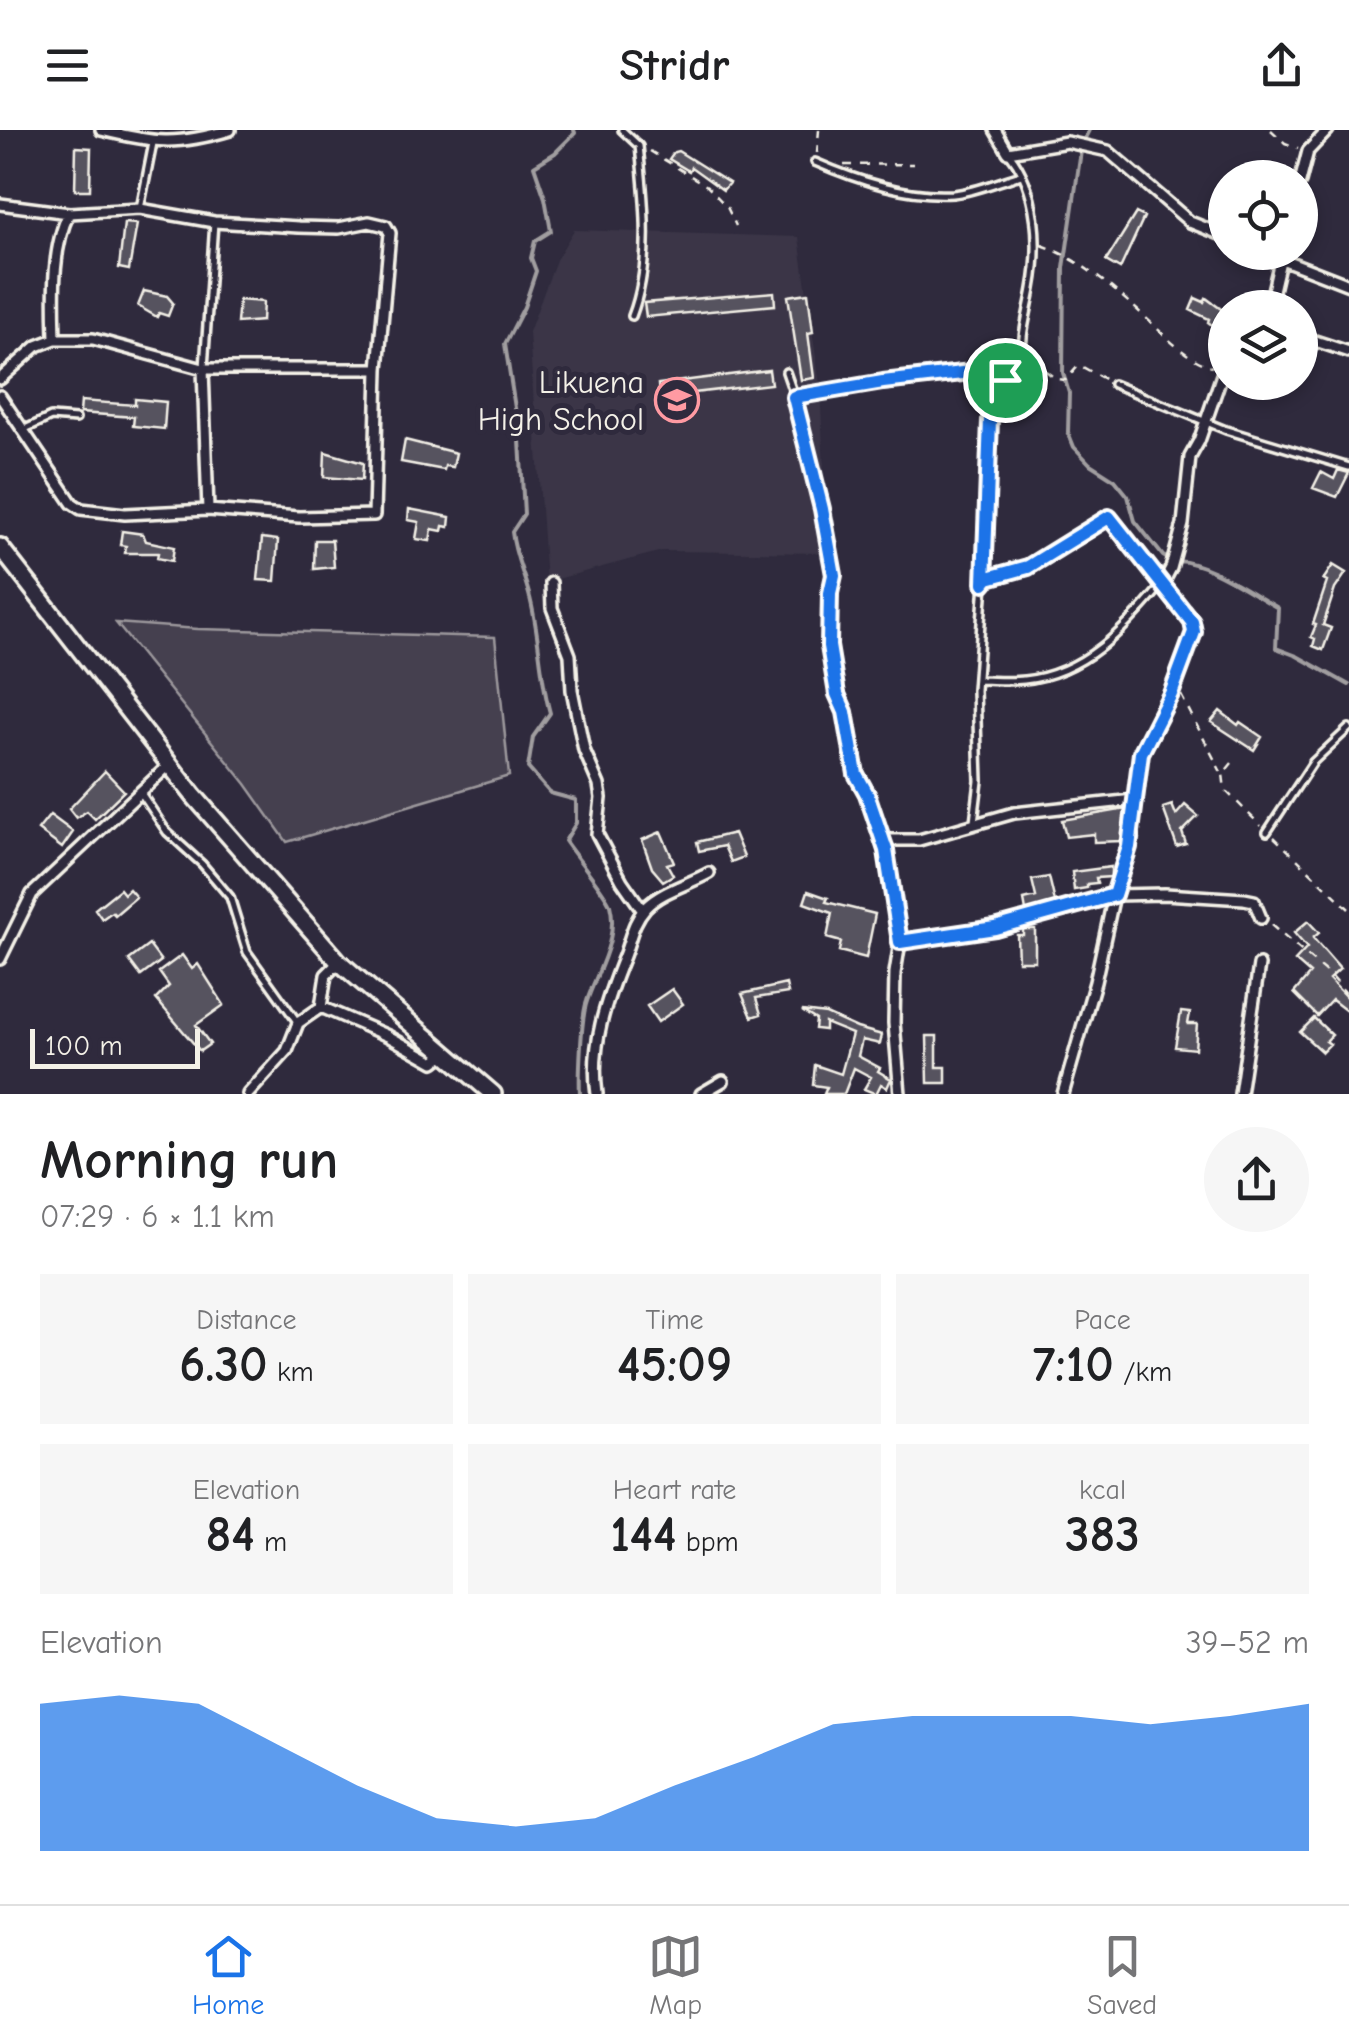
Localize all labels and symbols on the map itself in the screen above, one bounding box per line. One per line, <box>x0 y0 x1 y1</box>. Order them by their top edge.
pin <box>963 338 1048 423</box>
place label: Likuena High School <box>478 364 644 438</box>
school or university icon: Likuena High School <box>654 377 700 423</box>
scale bar <box>30 1024 200 1068</box>

